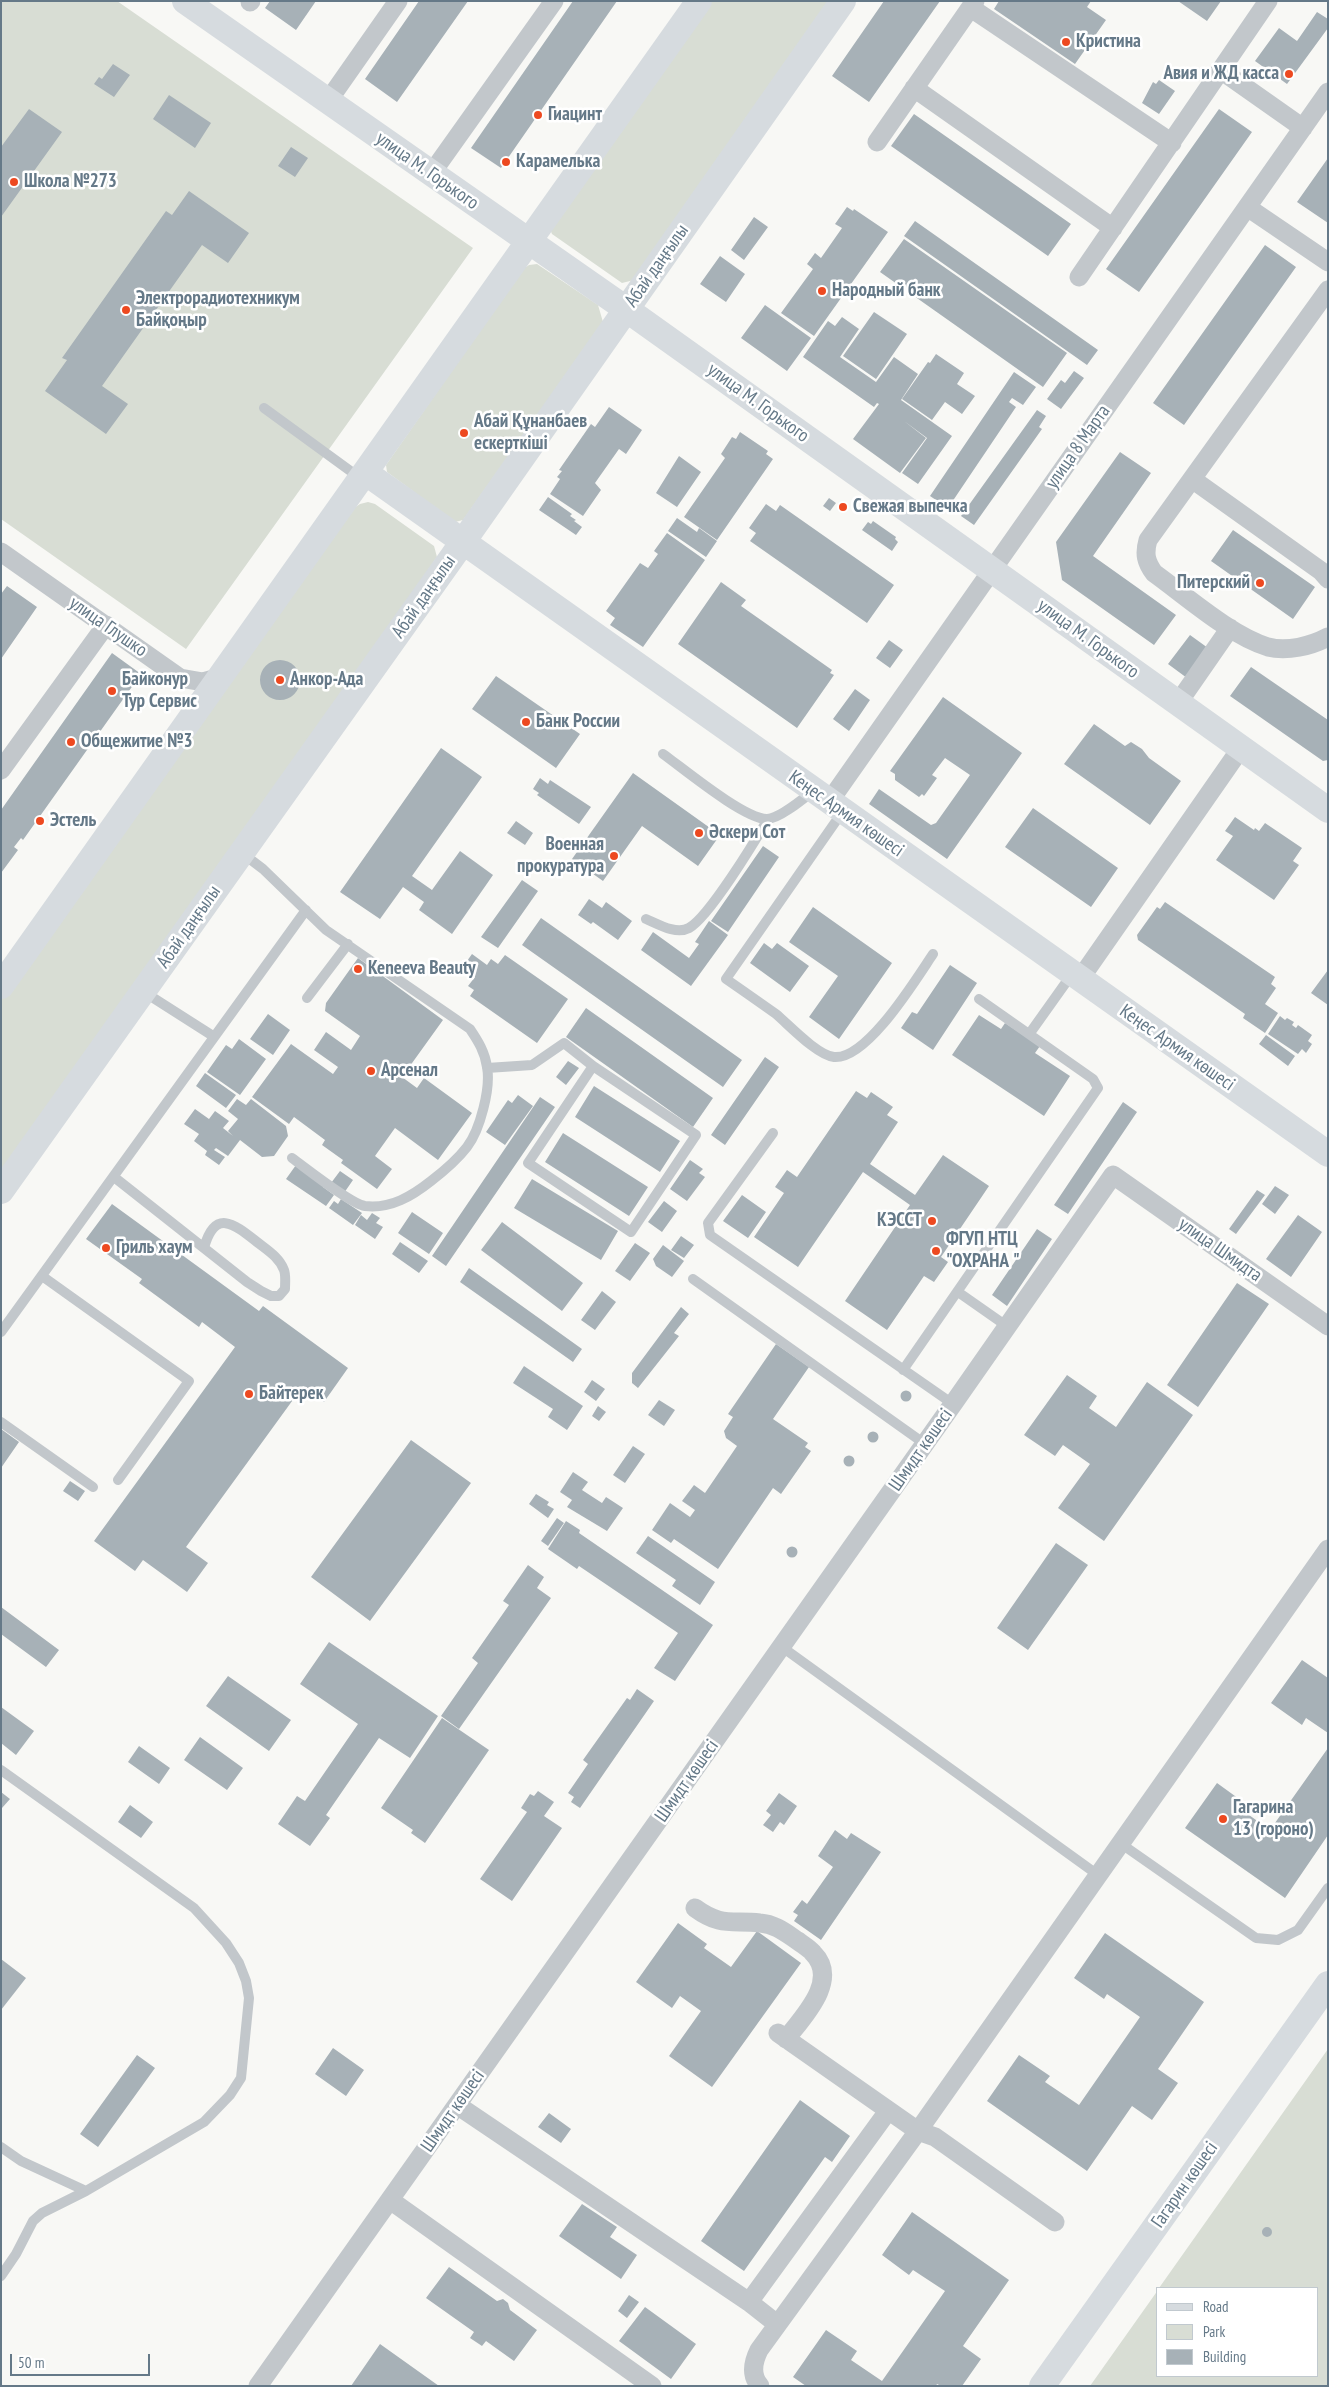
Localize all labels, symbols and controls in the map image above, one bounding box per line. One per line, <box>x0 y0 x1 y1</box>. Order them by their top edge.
place label: Кристина <box>1076 31 1141 53</box>
marker: Кристина <box>1060 36 1072 48</box>
place label: Авия и ЖД касса <box>1163 63 1279 85</box>
marker: Авия и ЖД касса <box>1283 68 1295 80</box>
place label: Гиацинт <box>548 104 602 126</box>
marker: Гиацинт <box>532 109 544 121</box>
street label: улица М. Горького <box>371 127 483 215</box>
place label: Карамелька <box>516 151 600 173</box>
marker: Карамелька <box>500 156 512 168</box>
place label: Школа №273 <box>24 171 117 193</box>
marker: Школа №273 <box>8 176 20 188</box>
street label: Абай даңғылы <box>620 220 694 312</box>
place label: Народный банк <box>832 280 941 302</box>
marker: Народный банк <box>816 285 828 297</box>
place label: Электрорадиотехникум Байқоңыр <box>136 288 300 332</box>
marker: Электрорадиотехникум Байқоңыр <box>120 304 132 316</box>
street label: улица М. Горького <box>703 358 813 448</box>
street label: улица 8 Марта <box>1041 401 1115 493</box>
place label: Абай Құнанбаев ескерткіші <box>474 411 587 455</box>
marker: Абай Құнанбаев ескерткіші <box>458 427 470 439</box>
place label: Свежая выпечка <box>853 496 968 518</box>
marker: Свежая выпечка <box>837 501 849 513</box>
street label: Абай даңғылы <box>387 551 461 643</box>
place label: Питерский <box>1177 572 1250 594</box>
marker: Питерский <box>1254 577 1266 589</box>
street label: улица Глушко <box>65 592 151 662</box>
street label: улица М. Горького <box>1033 594 1143 684</box>
place label: Байконур Тур Сервис <box>122 669 197 713</box>
place label: Анкор-Ада <box>290 669 363 691</box>
marker: Анкор-Ада <box>274 674 286 686</box>
marker: Байконур Тур Сервис <box>106 685 118 697</box>
place label: Банк России <box>536 711 620 733</box>
marker: Банк России <box>520 716 532 728</box>
place label: Общежитие №3 <box>81 731 193 753</box>
marker: Общежитие №3 <box>65 736 77 748</box>
street label: Кеңес Армия көшесі <box>784 766 908 862</box>
place label: Эстель <box>50 810 96 832</box>
marker: Эстель <box>34 815 46 827</box>
place label: Әскери Сот <box>709 822 785 844</box>
marker: Әскери Сот <box>693 827 705 839</box>
place label: Военная прокуратура <box>517 834 604 878</box>
marker: Военная прокуратура <box>608 850 620 862</box>
street label: Абай даңғылы <box>152 881 226 973</box>
place label: Keneeva Beauty <box>368 958 476 980</box>
marker: Keneeva Beauty <box>352 963 364 975</box>
street label: Кеңес Армия көшесі <box>1115 1000 1239 1096</box>
place label: Арсенал <box>381 1060 438 1082</box>
marker: Арсенал <box>365 1065 377 1077</box>
place label: КЭССТ <box>877 1210 922 1232</box>
street label: улица Шмидта <box>1174 1213 1266 1287</box>
marker: КЭССТ <box>926 1215 938 1227</box>
place label: ФГУП НТЦ "ОХРАНА " <box>946 1229 1020 1273</box>
place label: Гриль хаум <box>116 1237 193 1259</box>
marker: Гриль хаум <box>100 1242 112 1254</box>
marker: ФГУП НТЦ "ОХРАНА " <box>930 1245 942 1257</box>
place label: Байтерек <box>259 1383 323 1405</box>
marker: Байтерек <box>243 1388 255 1400</box>
street label: Шмидт көшесі <box>884 1404 958 1496</box>
street label: Шмидт көшесі <box>650 1735 724 1827</box>
place label: Гагарина 13 (гороно) <box>1233 1797 1314 1841</box>
marker: Гагарина 13 (гороно) <box>1217 1813 1229 1825</box>
street label: Шмидт көшесі <box>416 2065 490 2157</box>
street label: Гагарин көшесі <box>1147 2137 1223 2233</box>
legend <box>1156 2287 1319 2377</box>
text: Road <box>1203 2297 1229 2316</box>
text: Park <box>1203 2322 1225 2341</box>
scale bar <box>12 2344 152 2376</box>
text: Building <box>1203 2347 1246 2366</box>
text: 50 m <box>18 2353 44 2372</box>

